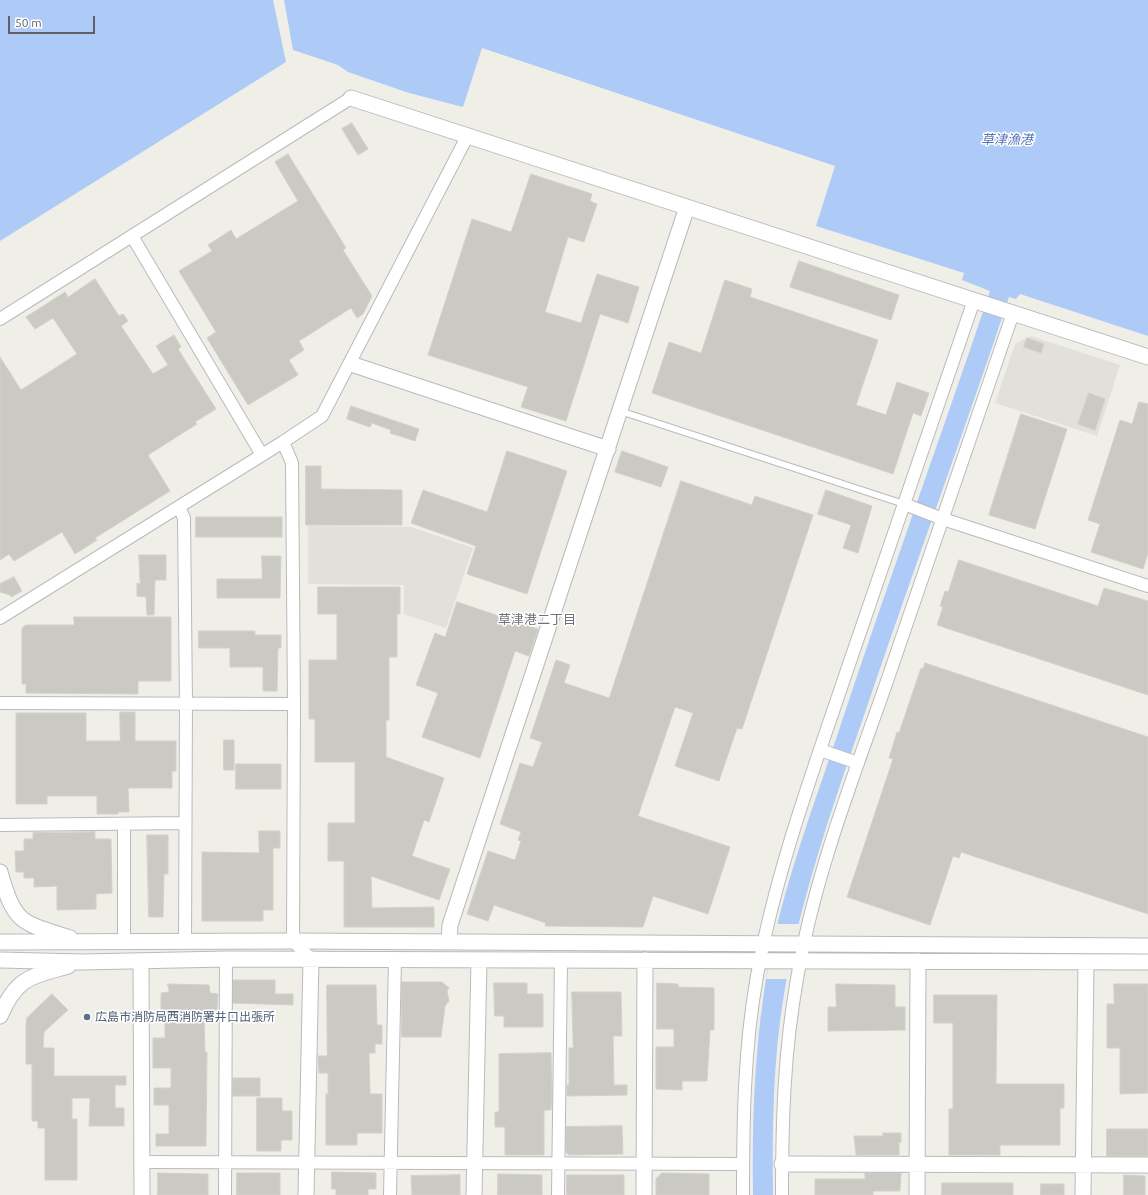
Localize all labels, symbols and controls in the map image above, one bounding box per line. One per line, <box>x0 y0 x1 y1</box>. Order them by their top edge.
scale bar <box>10 8 97 34</box>
text: 50 m <box>15 16 42 29</box>
water label: 草津漁港 <box>981 132 1033 148</box>
district label: 草津港二丁目 <box>498 612 576 628</box>
place label: 広島市消防局西消防署井口出張所 <box>95 1010 275 1024</box>
marker: 広島市消防局西消防署井口出張所 <box>82 1012 92 1022</box>

